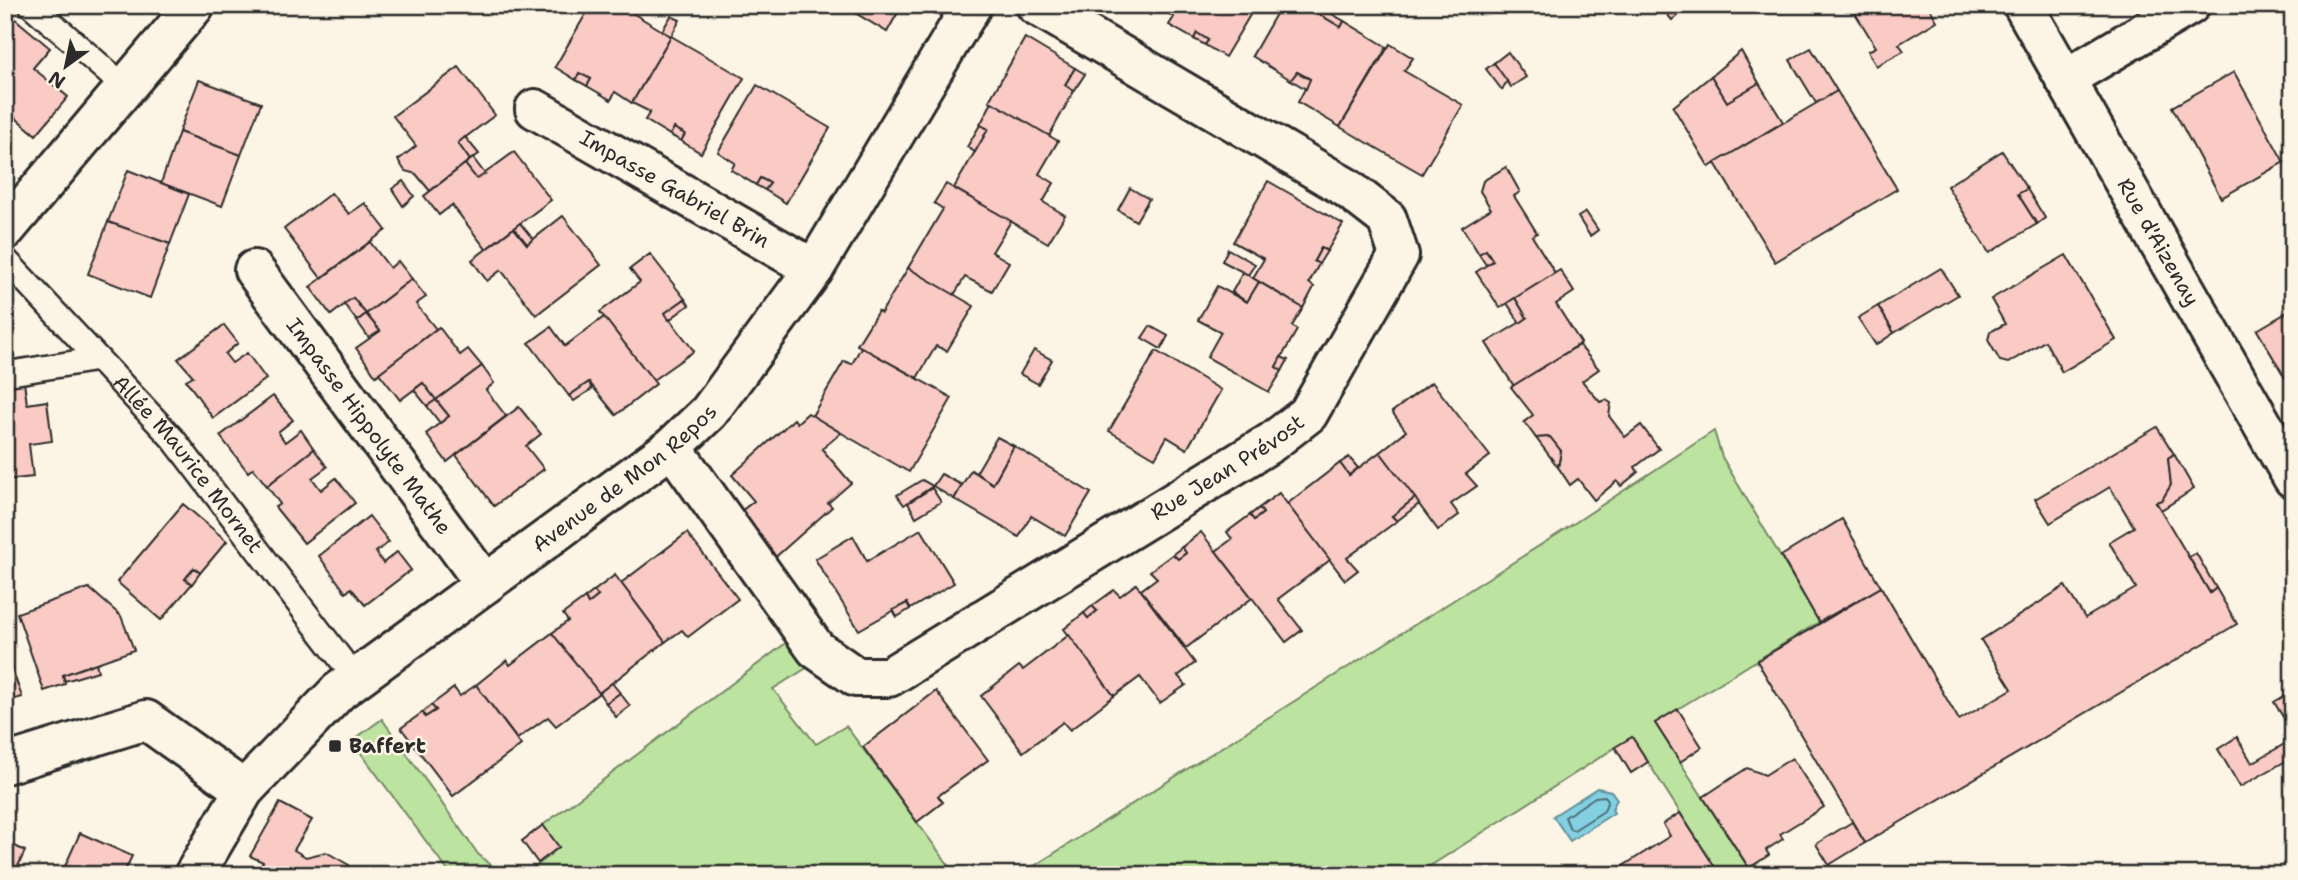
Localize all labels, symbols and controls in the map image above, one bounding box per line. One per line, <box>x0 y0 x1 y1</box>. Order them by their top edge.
north arrow <box>32 32 102 102</box>
text: N <box>44 65 70 94</box>
street label: Impasse Gabriel Brin <box>575 124 775 255</box>
street label: Rue d'Aizenay <box>2111 173 2206 311</box>
street label: Impasse Hippolyte Mathe <box>280 312 458 540</box>
street label: Allée Maurice Mornet <box>106 369 269 559</box>
street label: Avenue de Mon Repos <box>527 399 724 559</box>
street label: Rue Jean Prévost <box>1146 408 1310 527</box>
place label: Baffert <box>349 732 426 760</box>
marker: Baffert <box>327 738 343 754</box>

